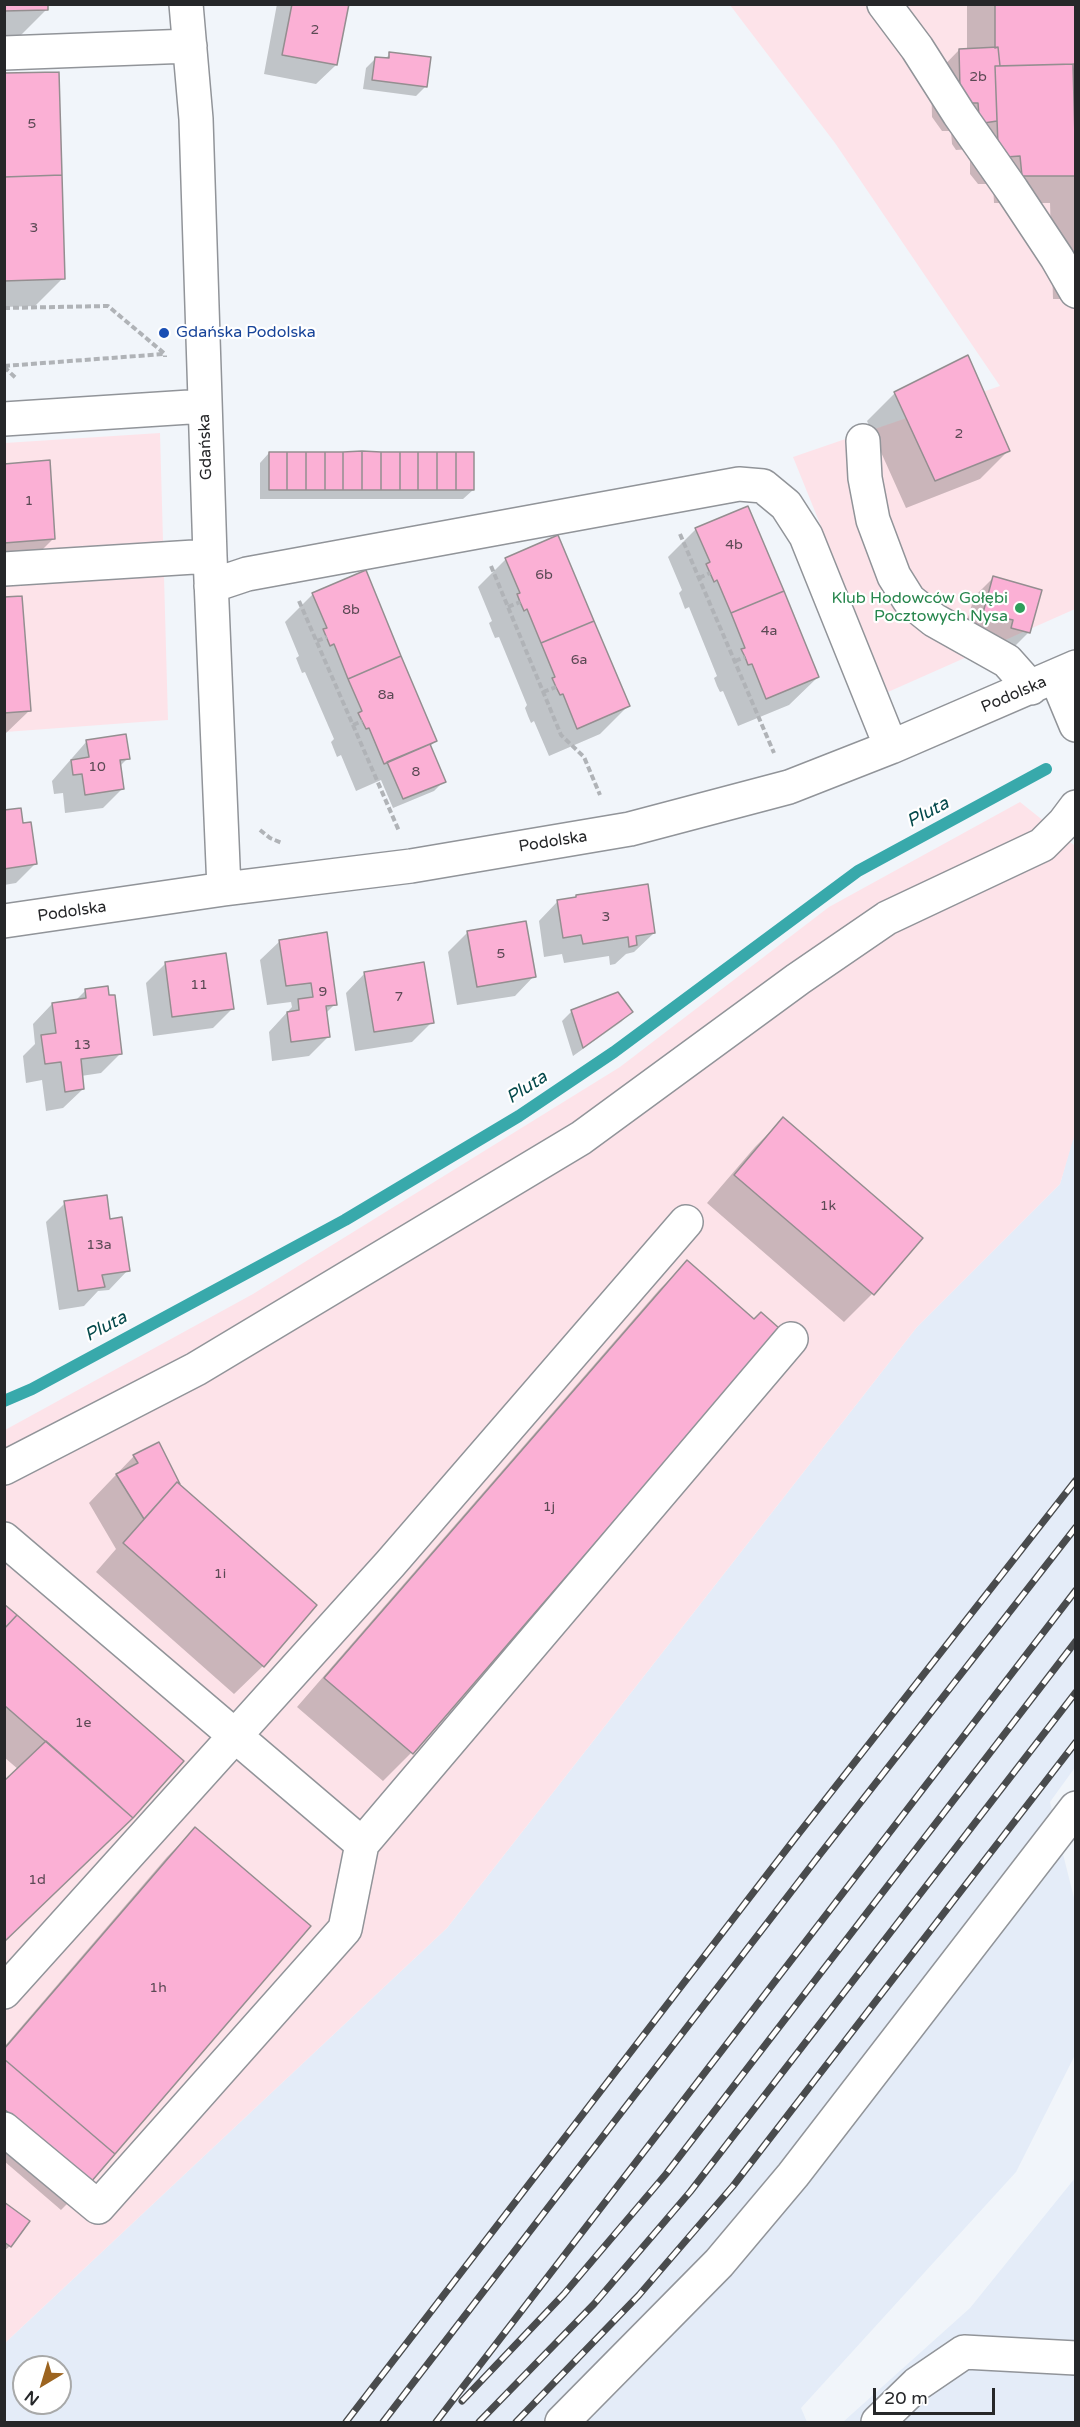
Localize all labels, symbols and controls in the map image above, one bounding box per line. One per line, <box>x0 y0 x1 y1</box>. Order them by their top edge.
house number: 2 <box>311 22 319 38</box>
house number: 2b <box>969 69 987 85</box>
house number: 5 <box>28 116 36 132</box>
house number: 3 <box>30 220 38 236</box>
place label: Gdańska Podolska <box>176 323 316 343</box>
marker: Gdańska Podolska <box>157 326 171 340</box>
street label: Gdańska <box>195 414 217 480</box>
house number: 2 <box>955 426 963 442</box>
house number: 1 <box>25 493 33 509</box>
house number: 4b <box>725 537 743 553</box>
house number: 6b <box>535 567 553 583</box>
place label: Klub Hodowców Gołębi Pocztowych Nysa <box>831 589 1008 627</box>
marker: Klub Hodowców Gołębi Pocztowych Nysa <box>1013 601 1027 615</box>
house number: 8b <box>342 602 360 618</box>
house number: 4a <box>761 623 777 639</box>
house number: 6a <box>571 652 587 668</box>
street label: Podolska <box>978 673 1050 717</box>
house number: 8a <box>378 687 394 703</box>
house number: 10 <box>88 759 106 775</box>
house number: 8 <box>412 764 420 780</box>
water label: Pluta <box>903 793 953 833</box>
street label: Podolska <box>517 827 589 857</box>
street label: Podolska <box>36 898 108 926</box>
house number: 3 <box>602 909 610 925</box>
house number: 5 <box>497 946 505 962</box>
house number: 11 <box>190 977 208 993</box>
house number: 9 <box>319 984 327 1000</box>
house number: 7 <box>395 989 403 1005</box>
house number: 13 <box>73 1037 91 1053</box>
water label: Pluta <box>502 1067 552 1109</box>
house number: 1k <box>820 1198 836 1214</box>
house number: 13a <box>86 1237 112 1253</box>
water label: Pluta <box>81 1307 131 1347</box>
house number: 1j <box>543 1499 555 1515</box>
house number: 1i <box>214 1566 226 1582</box>
house number: 1e <box>75 1715 91 1731</box>
house number: 1d <box>28 1872 46 1888</box>
house number: 1h <box>149 1980 167 1996</box>
north arrow <box>12 2355 72 2415</box>
scale bar <box>876 2376 998 2414</box>
text: N <box>21 2386 43 2409</box>
text: 20 m <box>884 2387 928 2409</box>

